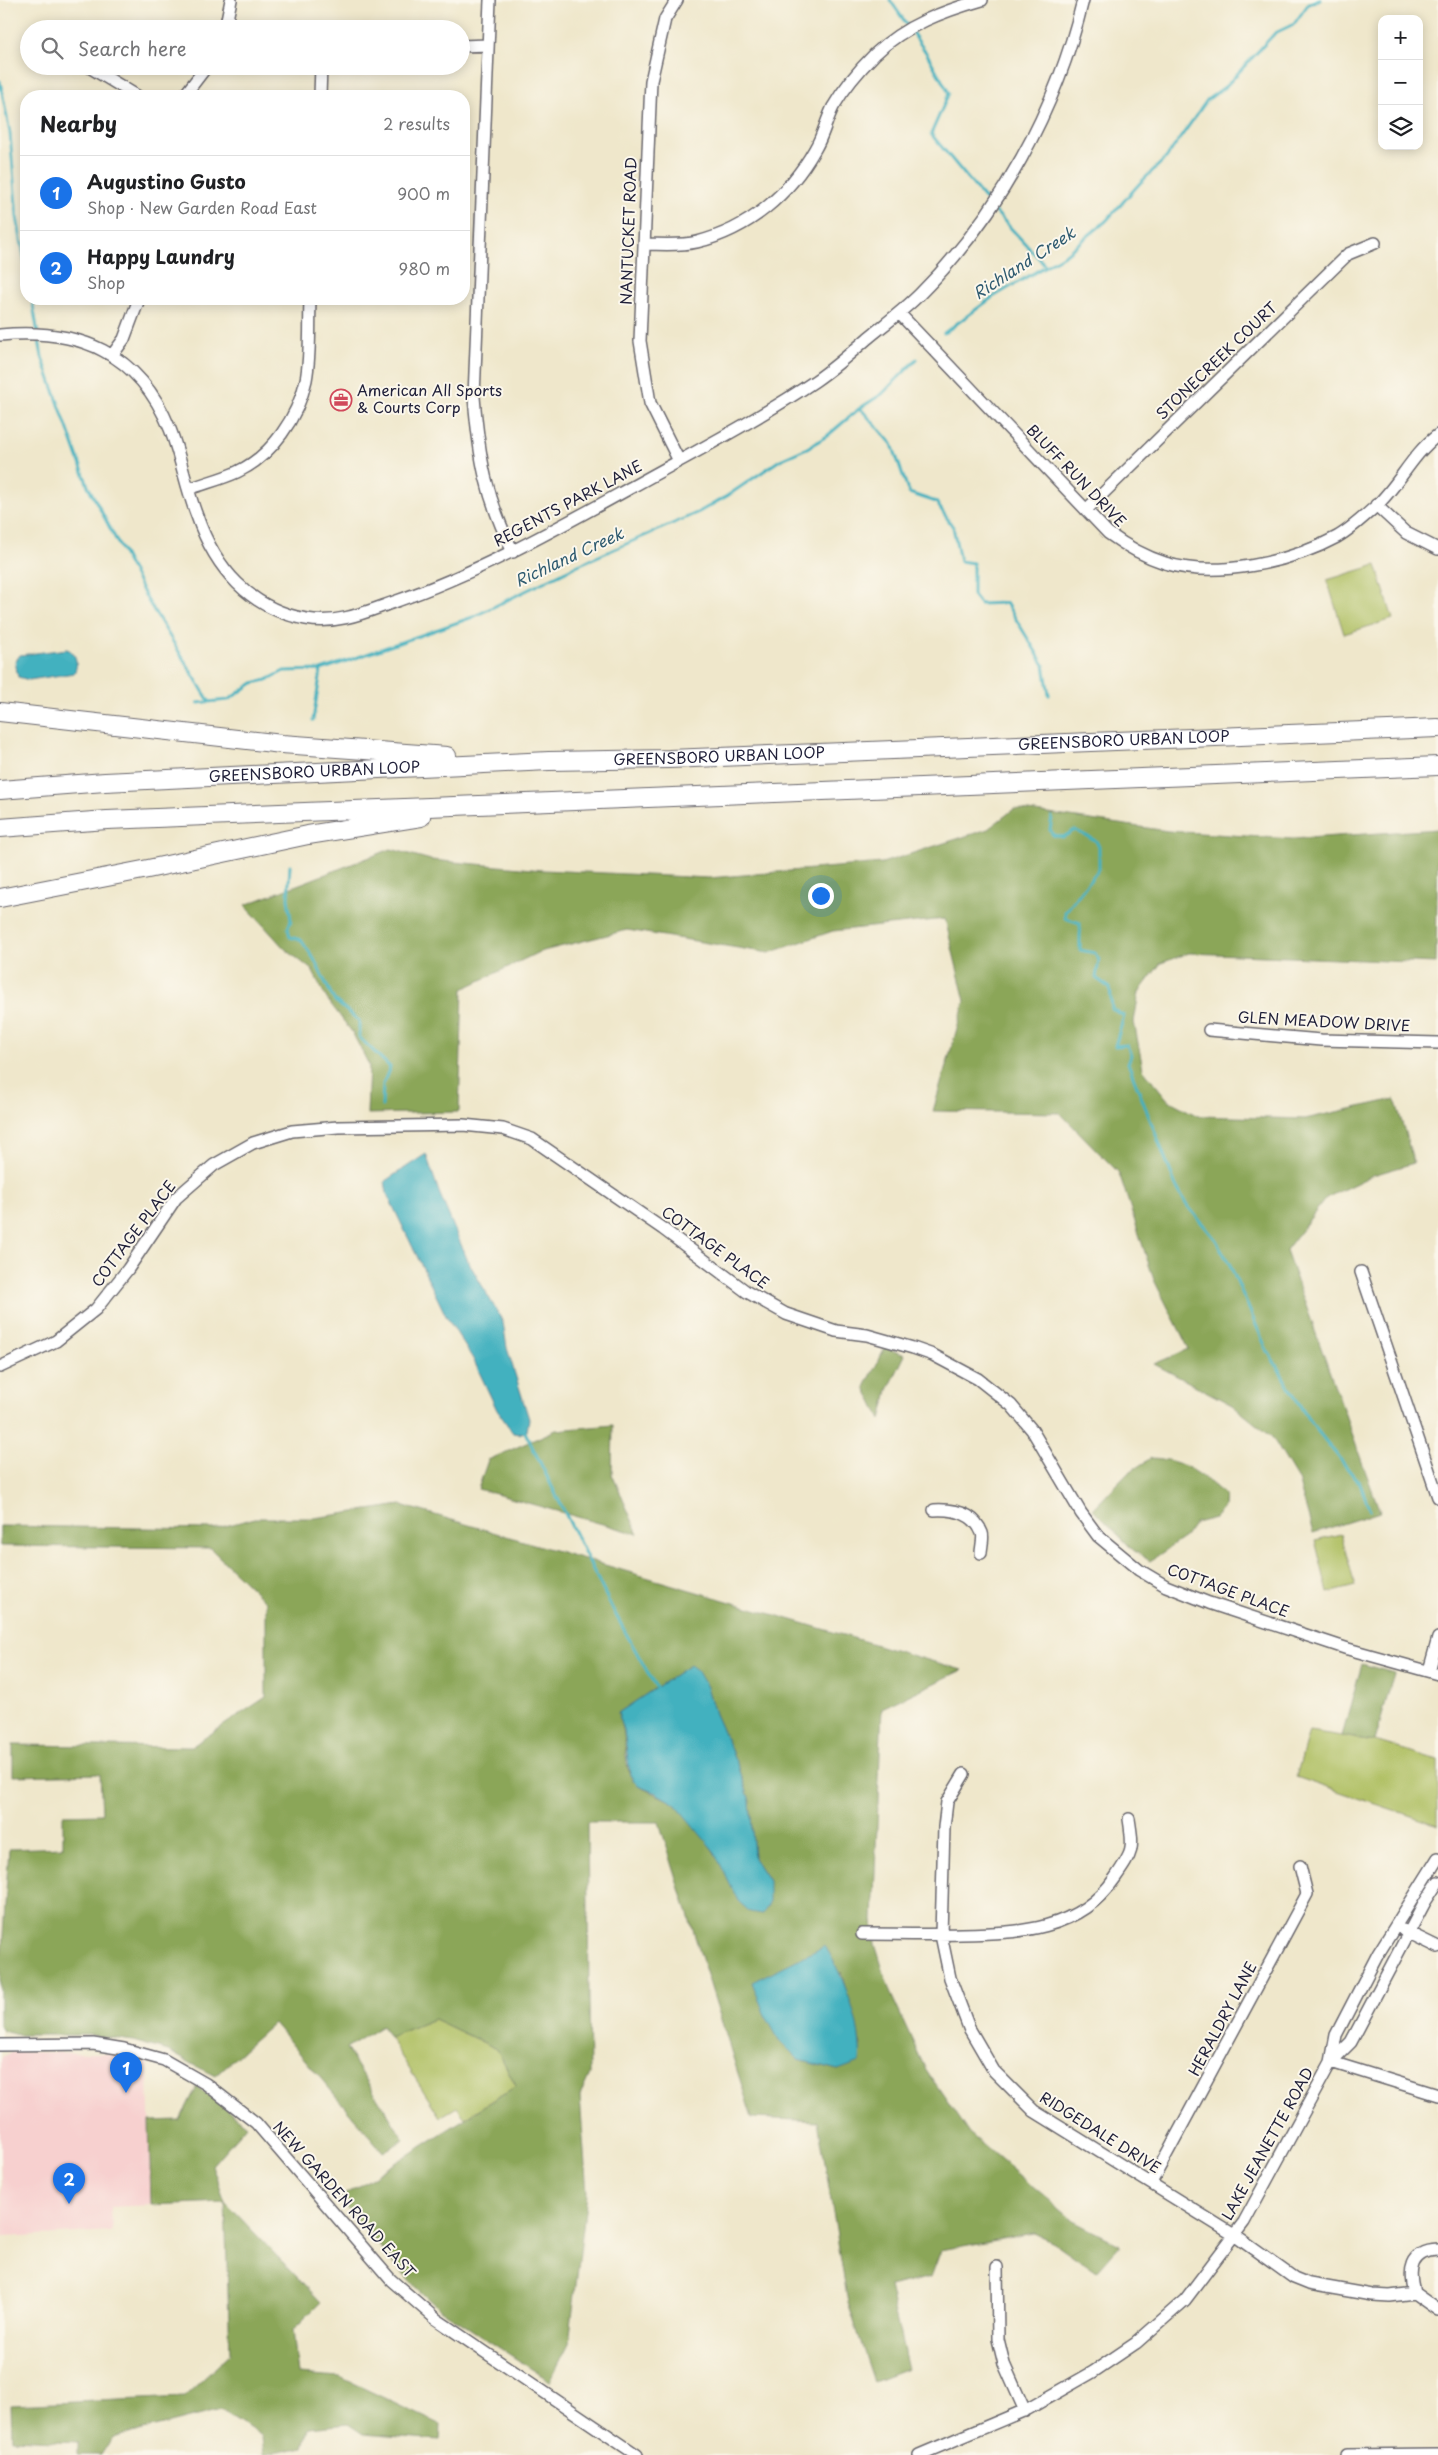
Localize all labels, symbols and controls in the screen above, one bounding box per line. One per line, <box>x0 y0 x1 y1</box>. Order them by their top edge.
map controls <box>1378 15 1423 150</box>
button: + <box>1378 15 1423 60</box>
search box <box>20 20 470 75</box>
icon: search <box>38 34 66 62</box>
text: Search here <box>78 34 187 62</box>
button: − <box>1378 60 1423 105</box>
button: layers <box>1378 105 1423 150</box>
text: Nearby <box>40 107 117 139</box>
text: 2 results <box>383 111 450 135</box>
street label: NANTUCKET ROAD <box>613 157 642 305</box>
text: Augustino Gusto <box>87 167 246 195</box>
text: 1 <box>52 181 60 205</box>
text: 900 m <box>397 181 450 205</box>
text: Shop · New Garden Road East <box>87 195 317 219</box>
water label: Richland Creek <box>968 219 1080 304</box>
text: Happy Laundry <box>87 242 235 270</box>
text: 2 <box>50 256 62 280</box>
text: 980 m <box>398 256 450 280</box>
text: Shop <box>87 270 125 294</box>
street label: STONECREEK COURT <box>1150 295 1282 424</box>
place label: American All Sports & Courts Corp <box>357 378 502 418</box>
office icon: American All Sports & Courts Corp <box>329 388 353 412</box>
street label: BLUFF RUN DRIVE <box>1022 418 1132 531</box>
street label: REGENTS PARK LANE <box>489 454 646 552</box>
water label: Richland Creek <box>510 520 628 592</box>
street label: GREENSBORO URBAN LOOP <box>1018 723 1230 755</box>
street label: GREENSBORO URBAN LOOP <box>613 740 825 770</box>
street label: GREENSBORO URBAN LOOP <box>208 754 421 787</box>
your location <box>808 883 834 909</box>
street label: GLEN MEADOW DRIVE <box>1237 1005 1411 1037</box>
street label: COTTAGE PLACE <box>85 1175 181 1291</box>
street label: COTTAGE PLACE <box>657 1200 775 1294</box>
street label: COTTAGE PLACE <box>1164 1557 1293 1622</box>
street label: HERALDRY LANE <box>1182 1957 1262 2080</box>
pin: 1 <box>110 2052 142 2093</box>
street label: LAKE JEANETTE ROAD <box>1215 2063 1318 2224</box>
street label: RIDGEDALE DRIVE <box>1036 2085 1166 2178</box>
street label: NEW GARDEN ROAD EAST <box>268 2116 422 2283</box>
pin: 2 <box>53 2163 85 2204</box>

